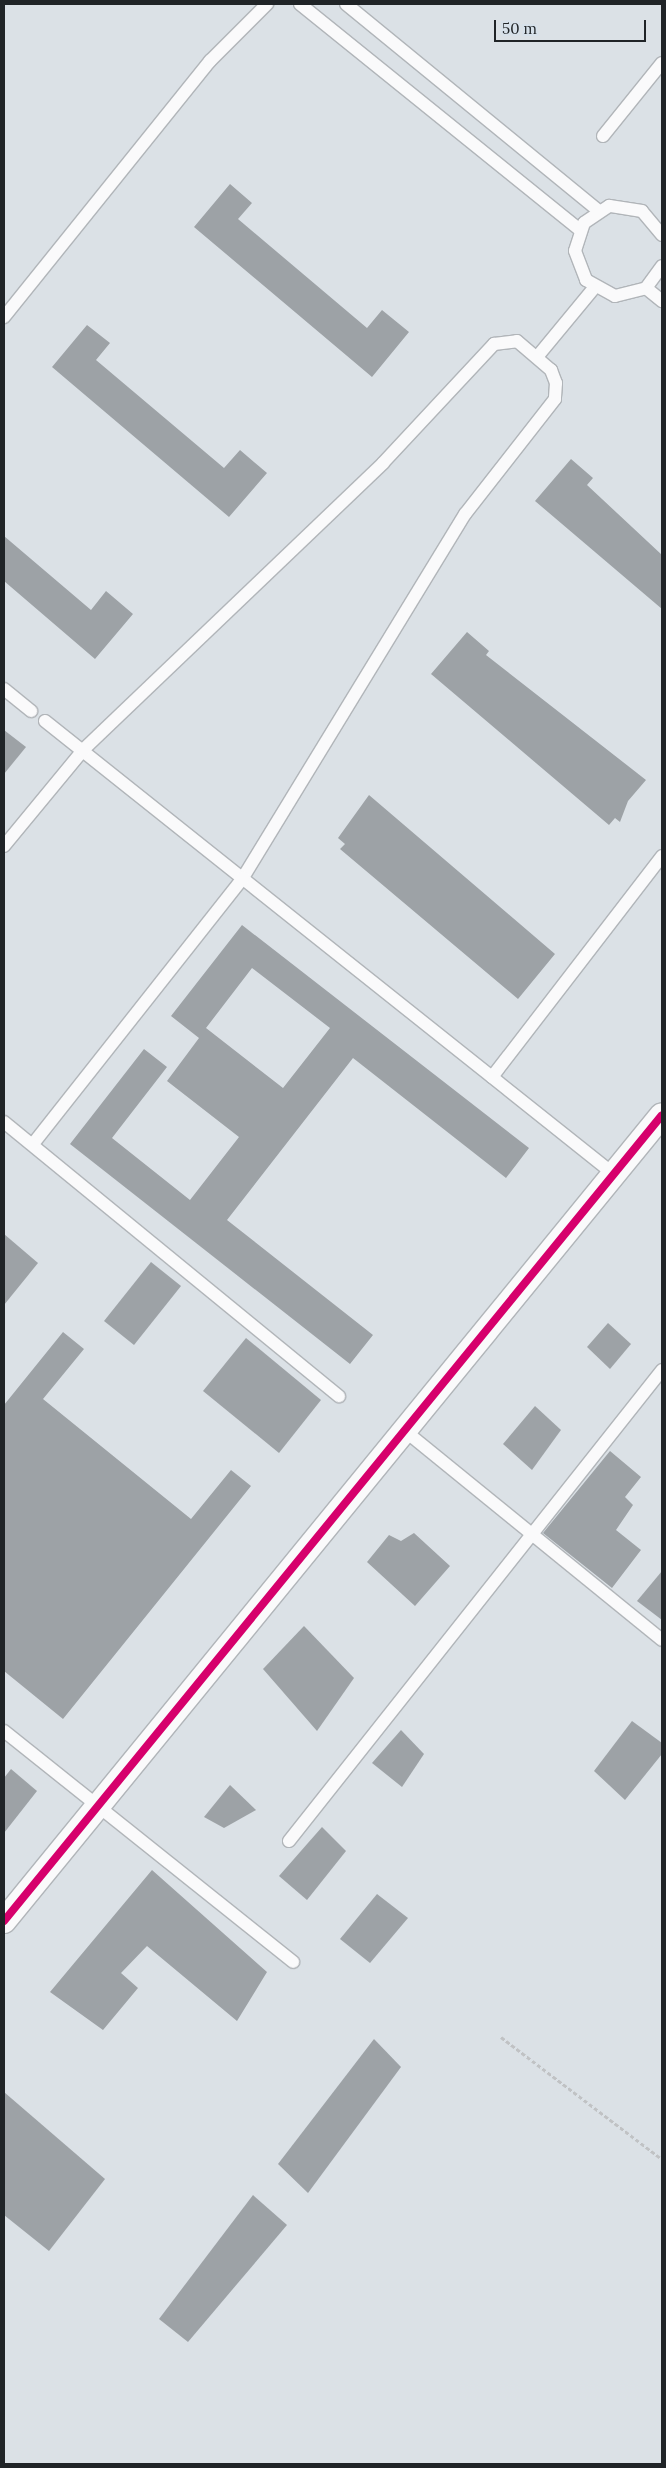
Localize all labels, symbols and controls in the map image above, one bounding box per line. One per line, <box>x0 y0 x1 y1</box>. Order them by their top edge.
scale bar <box>496 10 648 42</box>
text: 50 m <box>502 19 537 38</box>

